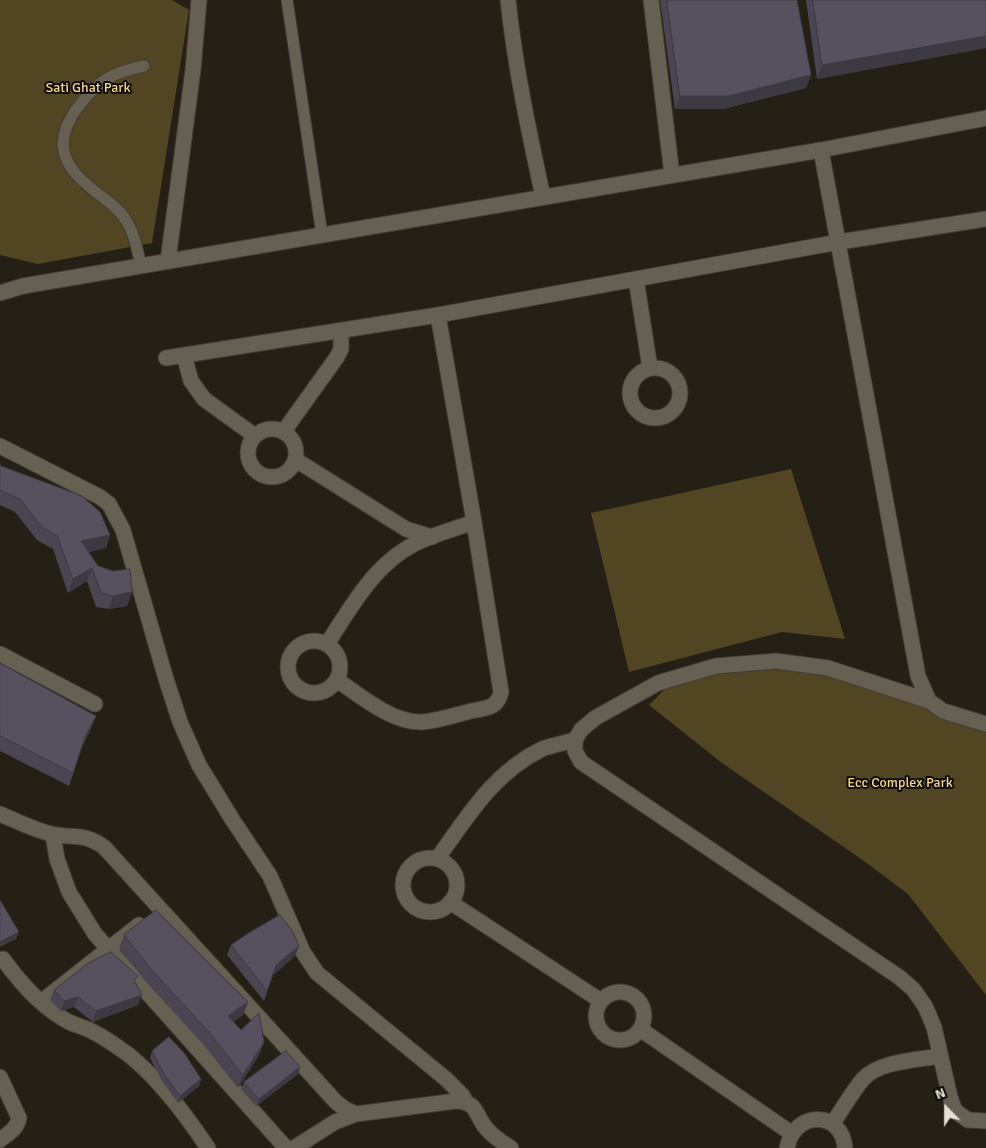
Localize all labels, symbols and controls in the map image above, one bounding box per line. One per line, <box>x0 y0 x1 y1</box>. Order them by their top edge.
park label: Sati Ghat Park <box>45 80 131 96</box>
park label: Ecc Complex Park <box>847 775 953 791</box>
north arrow <box>921 1083 971 1133</box>
text: N <box>932 1084 948 1103</box>

